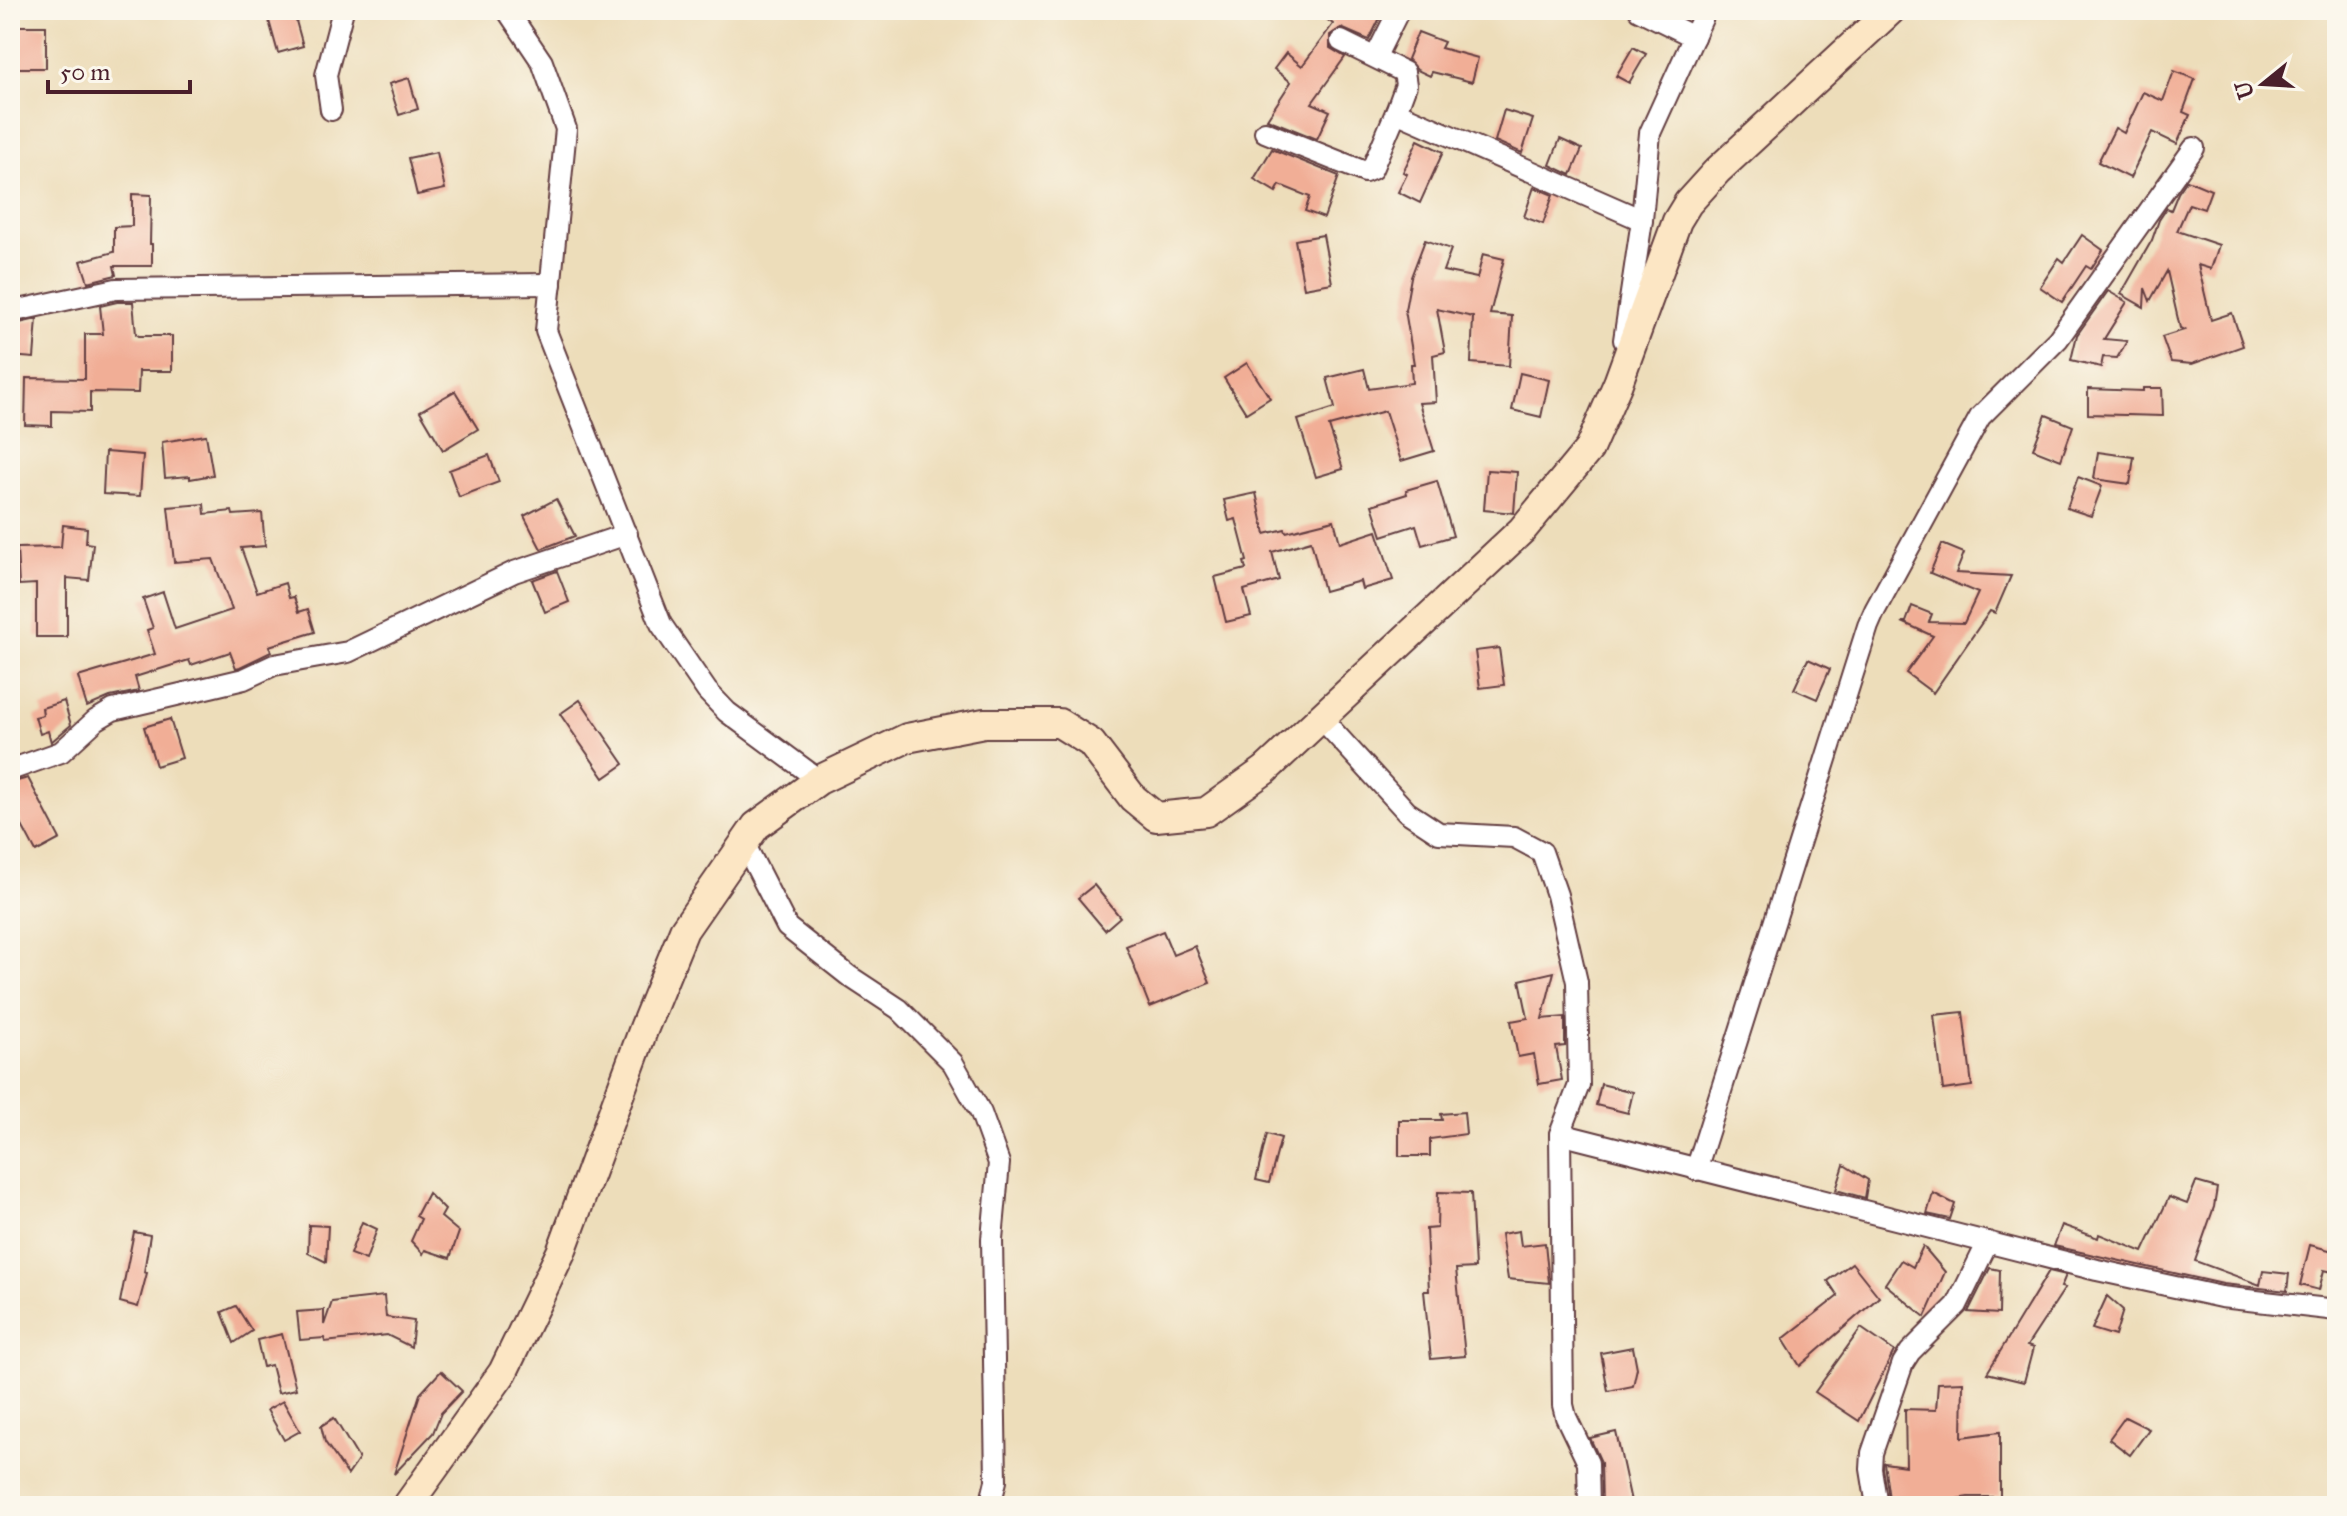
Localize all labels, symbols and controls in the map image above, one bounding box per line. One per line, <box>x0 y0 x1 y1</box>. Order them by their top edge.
scale bar <box>48 44 190 94</box>
north arrow <box>2223 44 2303 124</box>
text: 50 m <box>60 57 110 87</box>
text: U <box>2229 77 2260 102</box>

